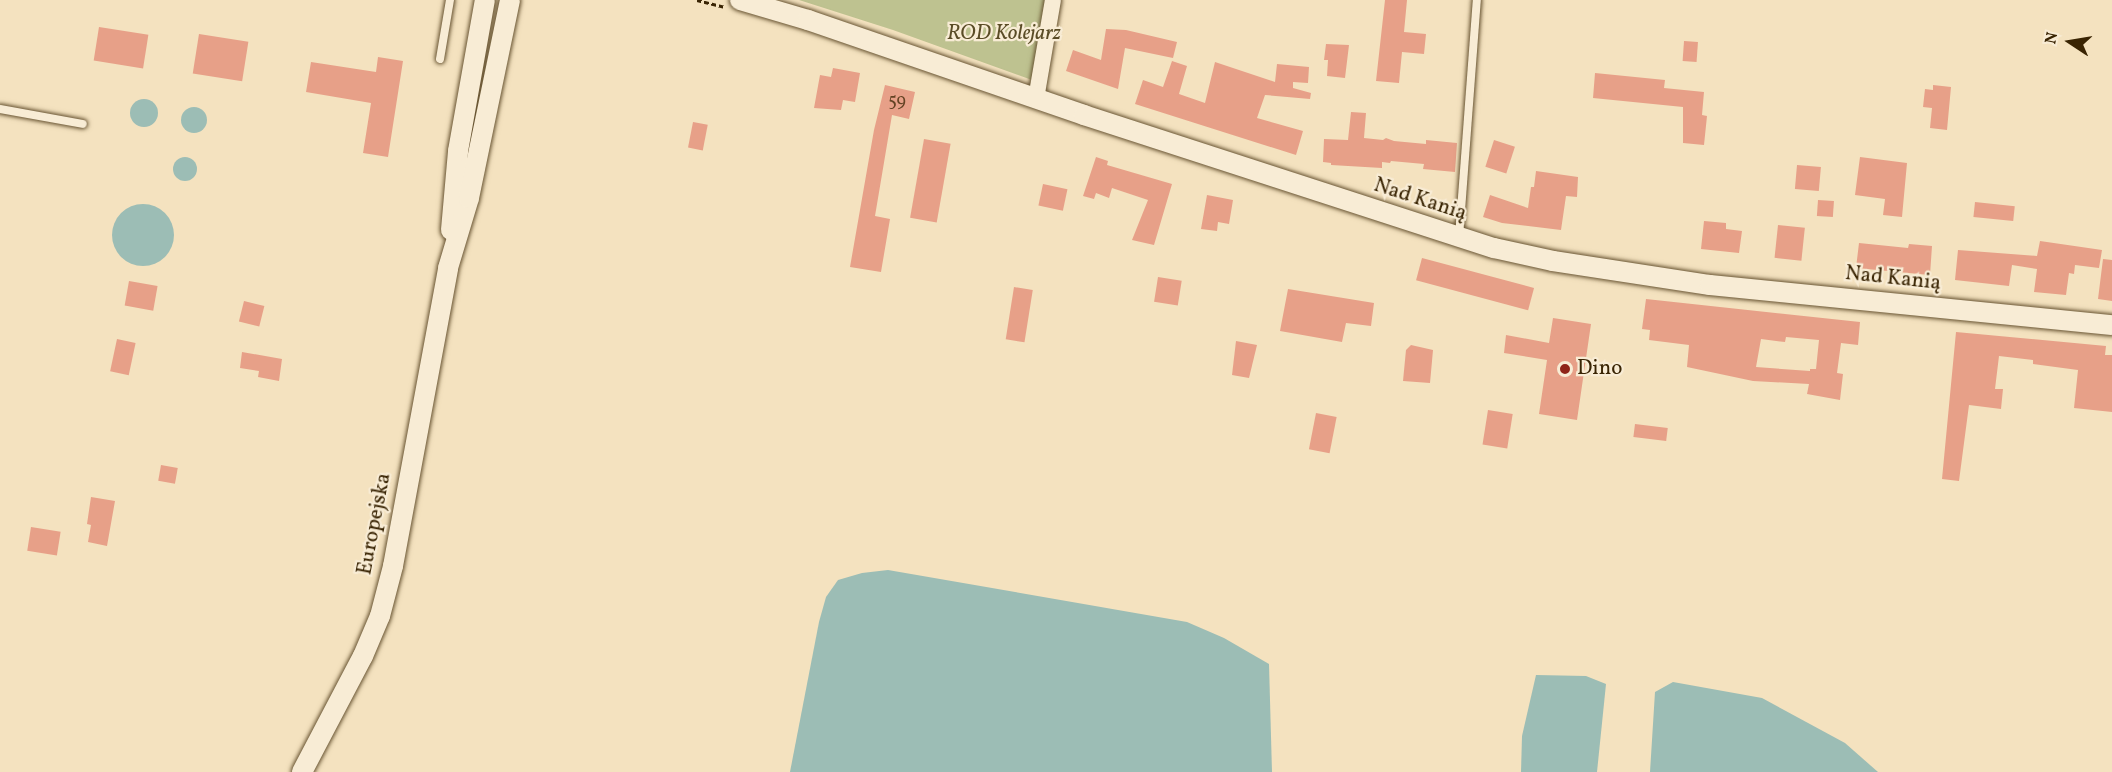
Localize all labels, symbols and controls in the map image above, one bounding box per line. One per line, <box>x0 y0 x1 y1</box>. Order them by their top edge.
north arrow <box>2040 12 2100 72</box>
park label: ROD Kolejarz <box>947 21 1061 47</box>
text: N <box>2040 30 2064 46</box>
house number: 59 <box>888 91 906 113</box>
street label: Nad Kanią <box>1370 173 1470 227</box>
street label: Nad Kanią <box>1844 261 1942 297</box>
place label: Dino <box>1577 356 1622 382</box>
marker: Dino <box>1558 362 1572 376</box>
street label: Europejska <box>353 471 397 577</box>

